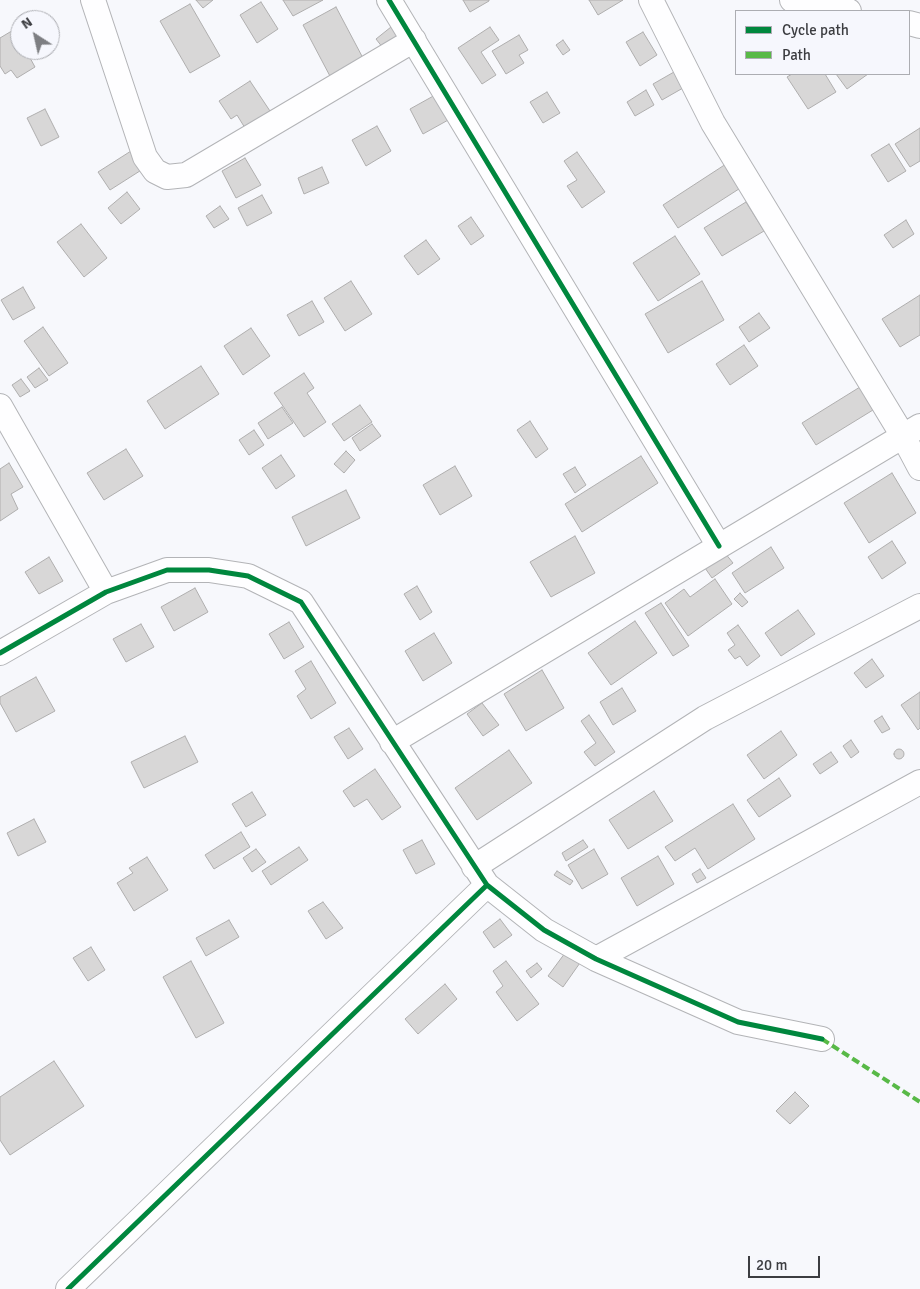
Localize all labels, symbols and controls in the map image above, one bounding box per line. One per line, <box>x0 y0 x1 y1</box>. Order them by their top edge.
north arrow <box>10 10 60 60</box>
legend <box>735 10 910 75</box>
text: N <box>18 13 36 33</box>
text: Cycle path <box>782 21 849 39</box>
text: Path <box>782 46 811 64</box>
scale bar <box>750 1246 822 1278</box>
text: 20 m <box>756 1256 787 1274</box>

